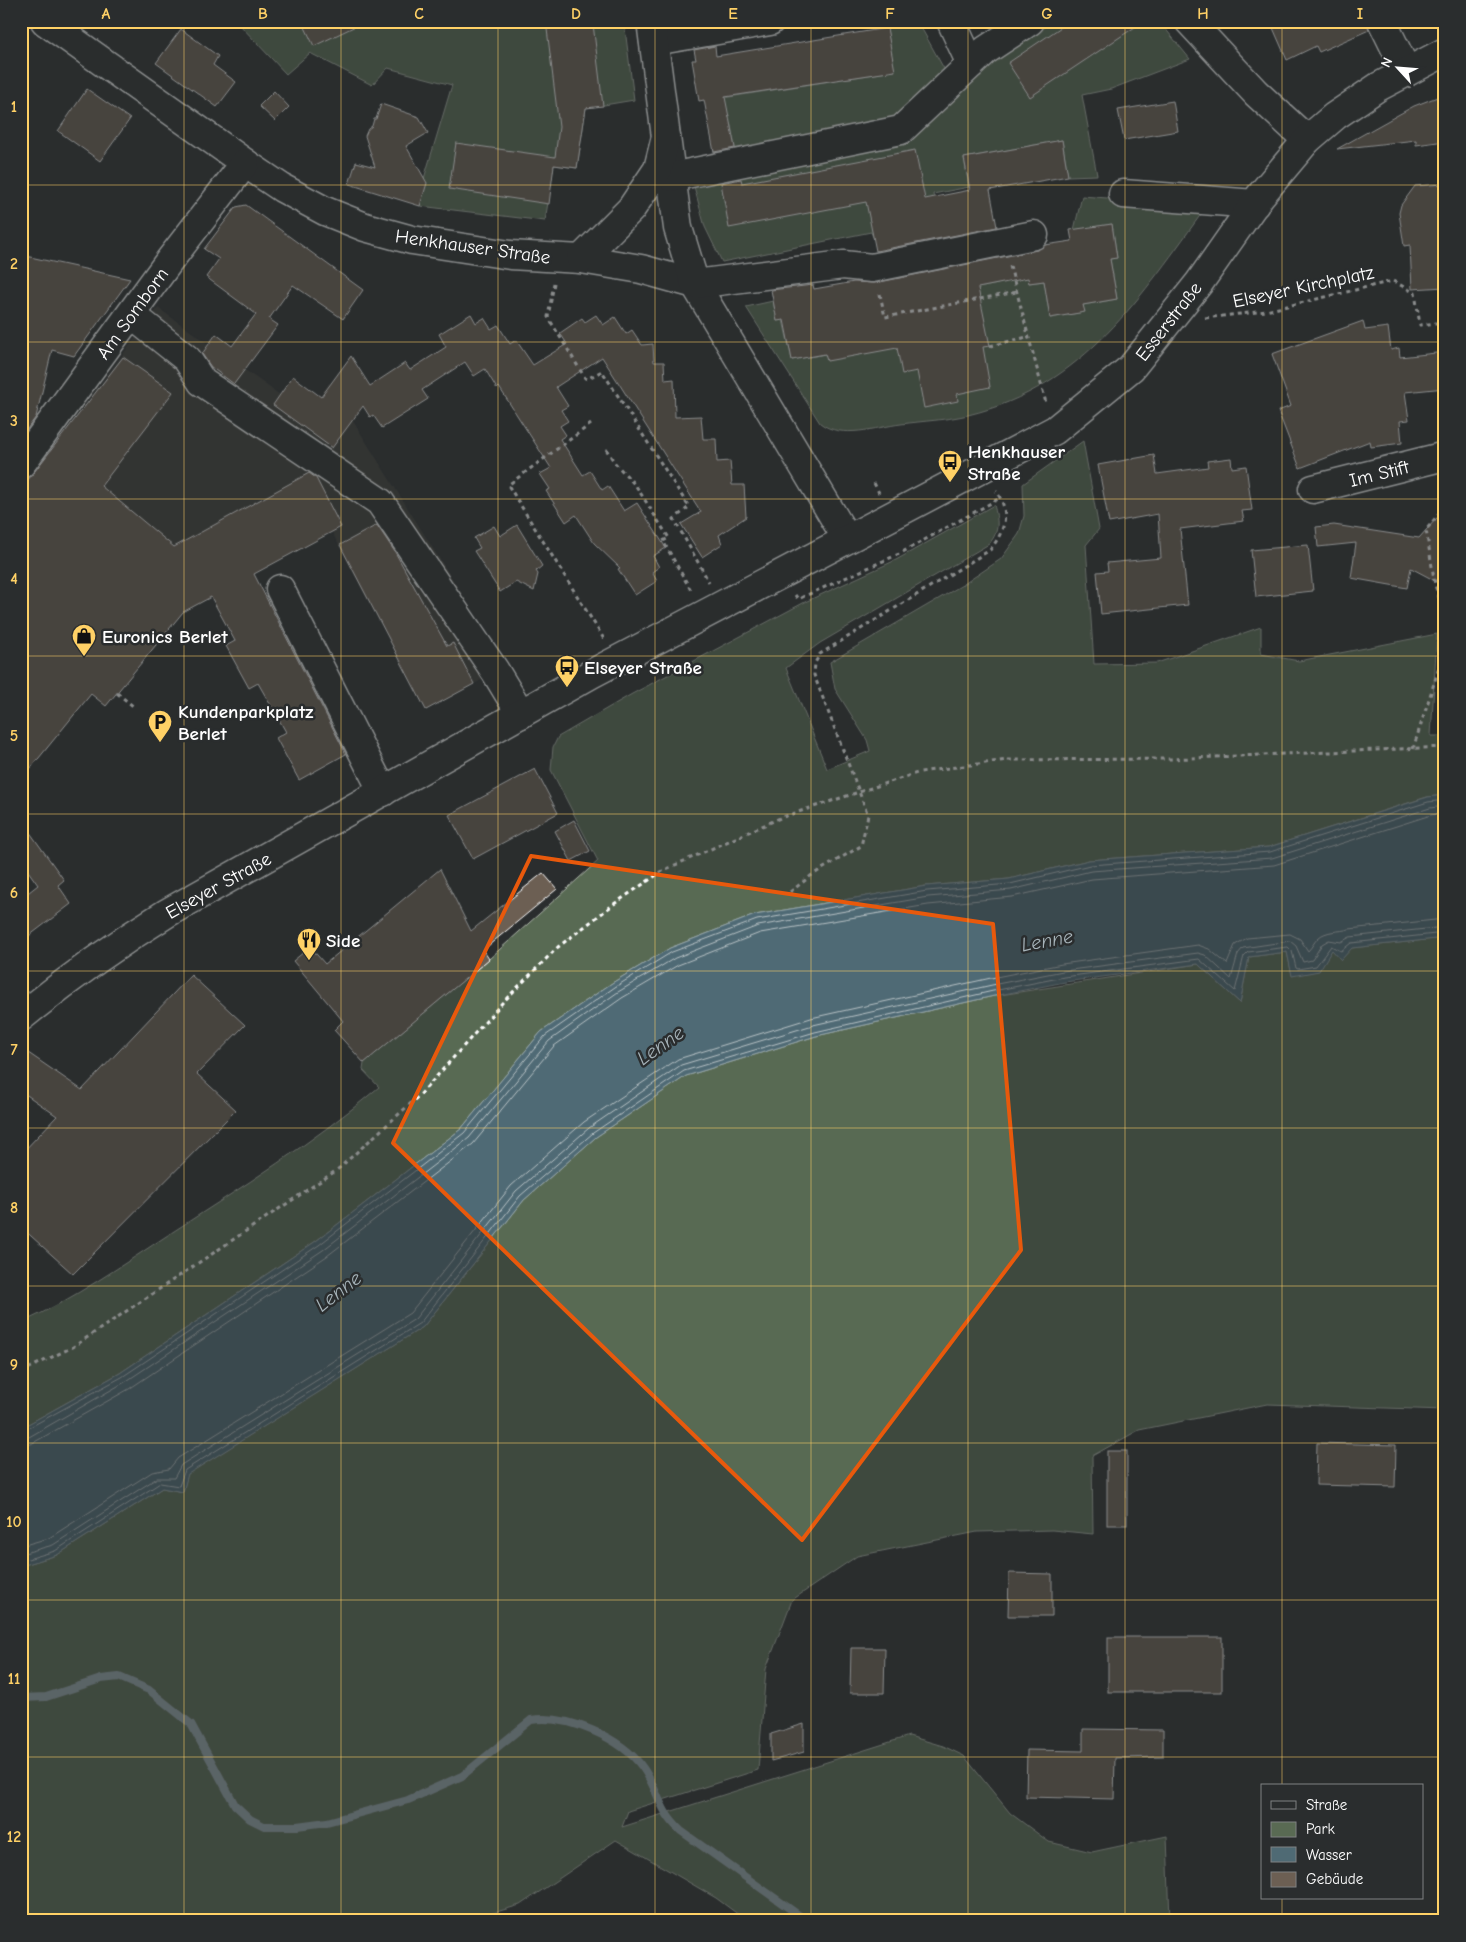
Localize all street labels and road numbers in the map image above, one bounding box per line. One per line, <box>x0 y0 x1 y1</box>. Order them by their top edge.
street label: Henkhauser Straße <box>394 225 552 269</box>
street label: Elseyer Kirchplatz <box>1231 261 1376 313</box>
street label: Am Somborn <box>92 264 173 364</box>
street label: Esserstraße <box>1131 278 1206 365</box>
street label: Im Stift <box>1347 456 1412 492</box>
street label: Elseyer Straße <box>162 848 275 924</box>

